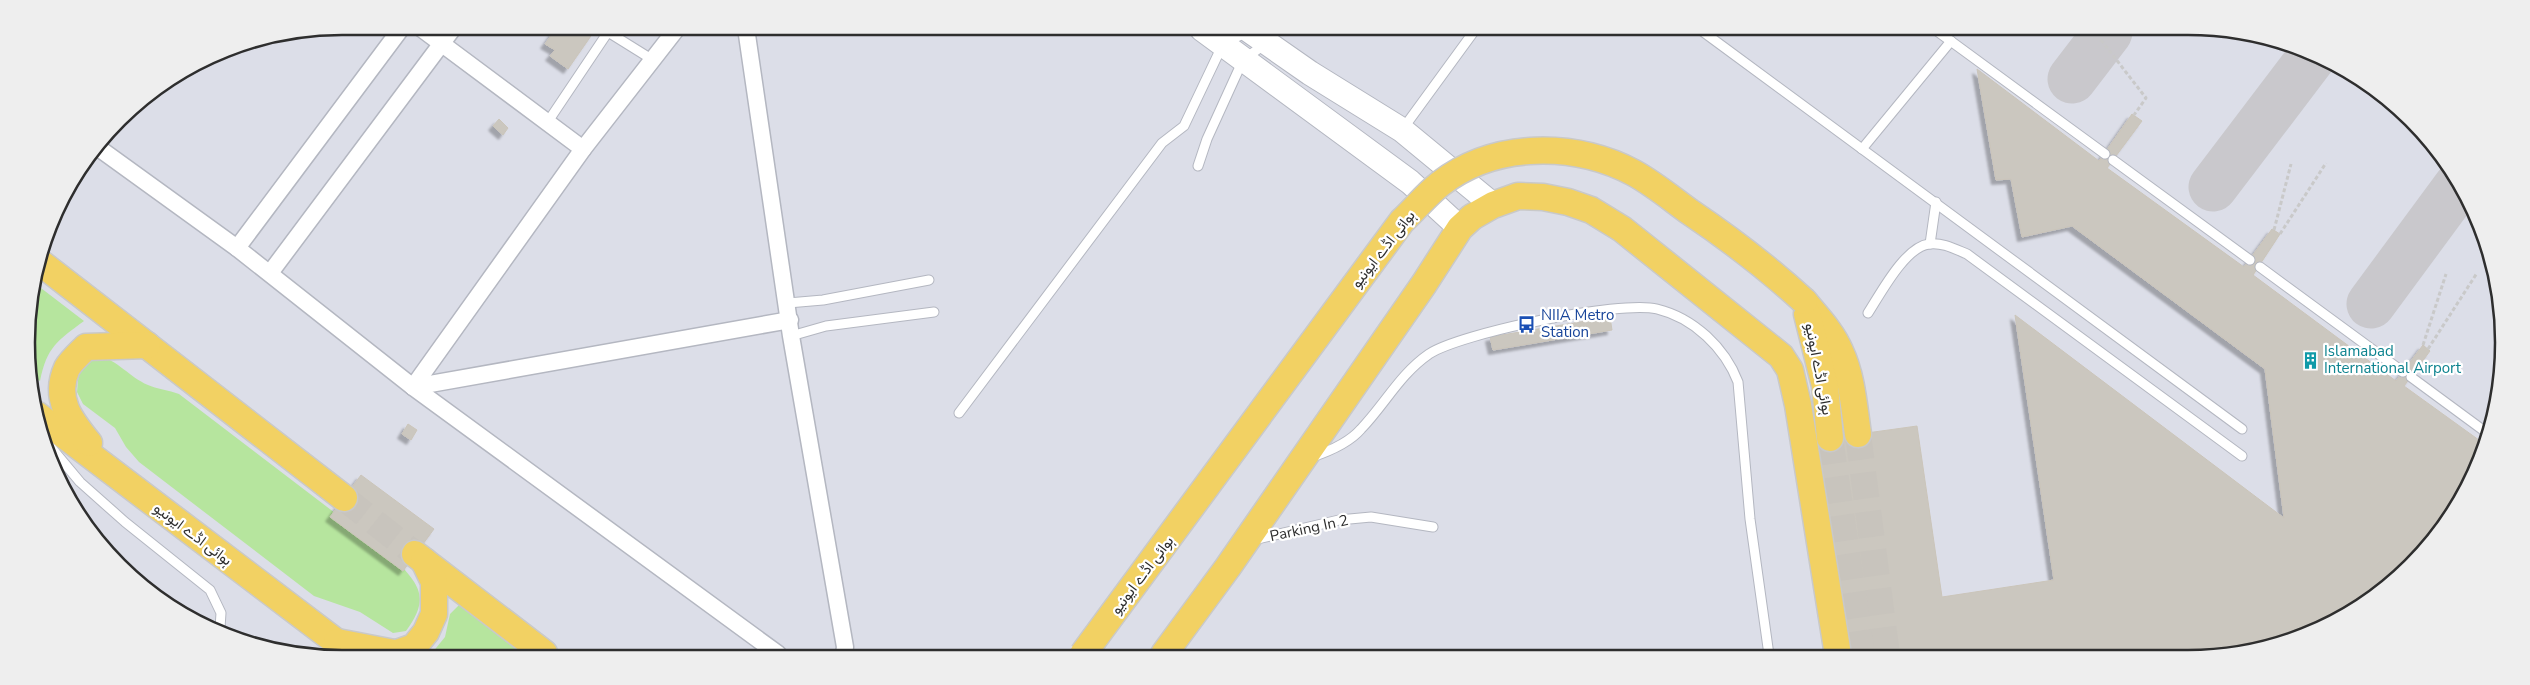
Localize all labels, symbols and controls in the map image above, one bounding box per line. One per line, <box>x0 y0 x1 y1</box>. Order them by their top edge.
street label: ہوائی اڈے ایونیو <box>1346 206 1420 292</box>
place label: NIIA Metro Station <box>1541 305 1614 342</box>
bus stop icon: NIIA Metro Station <box>1517 314 1537 334</box>
street label: ہوائی اڈے ایونیو <box>1800 321 1838 417</box>
place label: Islamabad International Airport <box>2324 341 2462 378</box>
building icon: Islamabad International Airport <box>2300 350 2320 370</box>
street label: ہوائی اڈے ایونیو <box>150 498 236 570</box>
street label: Parking In 2 <box>1268 510 1350 546</box>
street label: ہوائی اڈے ایونیو <box>1106 532 1178 618</box>

